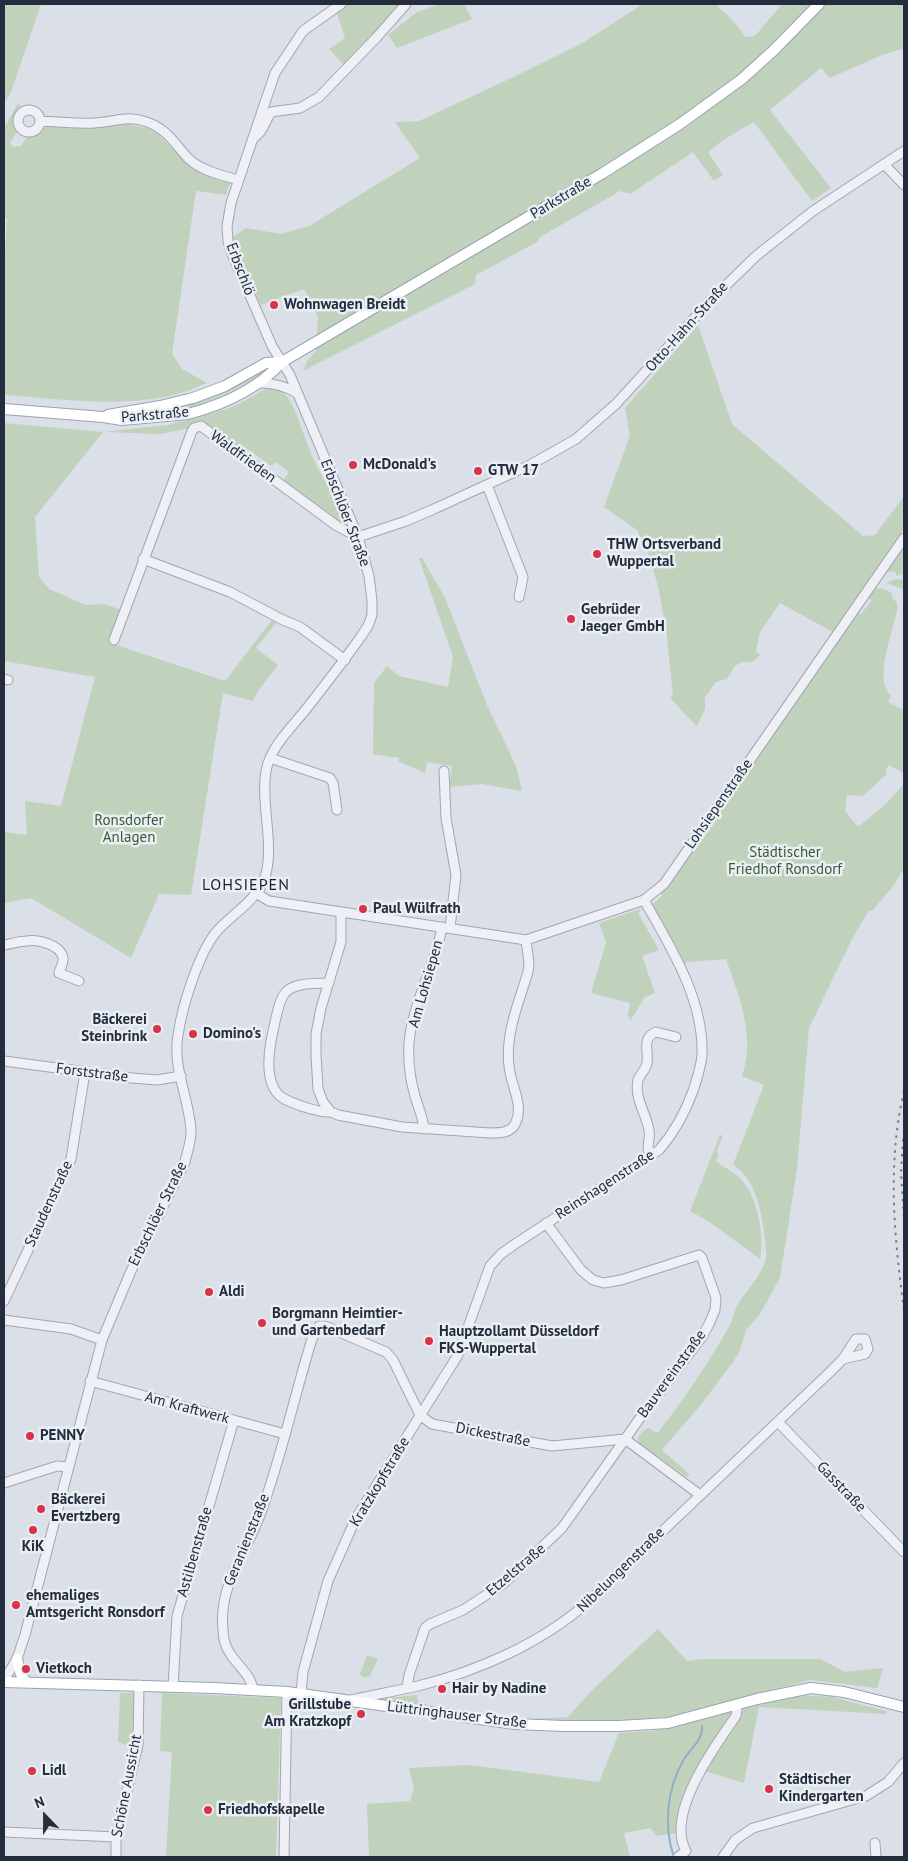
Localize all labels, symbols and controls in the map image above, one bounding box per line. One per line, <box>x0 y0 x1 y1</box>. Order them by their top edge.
street label: Parkstraße <box>527 173 595 223</box>
street label: Erbschlö <box>222 240 258 298</box>
street label: Otto-Hahn-Straße <box>642 278 732 376</box>
place label: Wohnwagen Breidt <box>284 296 406 314</box>
marker: Wohnwagen Breidt <box>268 299 280 311</box>
street label: Parkstraße <box>120 403 190 427</box>
street label: Waldfrieden <box>207 427 279 487</box>
place label: McDonald's <box>363 456 436 474</box>
street label: Erbschlöer Straße <box>316 457 374 569</box>
marker: McDonald's <box>347 459 359 471</box>
place label: GTW 17 <box>488 462 539 480</box>
marker: GTW 17 <box>472 465 484 477</box>
place label: THW Ortsverband Wuppertal <box>607 536 721 571</box>
marker: THW Ortsverband Wuppertal <box>591 548 603 560</box>
place label: Gebrüder Jaeger GmbH <box>581 601 665 636</box>
marker: Gebrüder Jaeger GmbH <box>565 613 577 625</box>
street label: Lohsiepenstraße <box>681 756 757 852</box>
park label: Ronsdorfer Anlagen <box>94 812 164 847</box>
park label: Städtischer Friedhof Ronsdorf <box>728 844 842 879</box>
district label: LOHSIEPEN <box>201 875 291 895</box>
place label: Paul Wülfrath <box>373 900 461 918</box>
marker: Paul Wülfrath <box>357 903 369 915</box>
street label: Am Lohsiepen <box>405 938 447 1030</box>
place label: Bäckerei Steinbrink <box>81 1011 147 1046</box>
marker: Bäckerei Steinbrink <box>151 1023 163 1035</box>
place label: Domino's <box>203 1025 261 1043</box>
marker: Domino's <box>187 1028 199 1040</box>
street label: Forststraße <box>55 1060 129 1086</box>
street label: Reinshagenstraße <box>552 1146 658 1224</box>
street label: Staudenstraße <box>21 1158 77 1250</box>
street label: Erbschlöer Straße <box>125 1159 191 1269</box>
place label: Aldi <box>219 1283 245 1301</box>
marker: Aldi <box>203 1286 215 1298</box>
place label: Borgmann Heimtier- und Gartenbedarf <box>272 1305 403 1340</box>
marker: Borgmann Heimtier- und Gartenbedarf <box>256 1317 268 1329</box>
place label: Hauptzollamt Düsseldorf FKS-Wuppertal <box>439 1323 598 1358</box>
street label: Bauvereinstraße <box>634 1326 710 1422</box>
marker: Hauptzollamt Düsseldorf FKS-Wuppertal <box>423 1335 435 1347</box>
street label: Am Kraftwerk <box>143 1388 231 1428</box>
street label: Dickestraße <box>454 1419 532 1451</box>
place label: PENNY <box>40 1427 85 1445</box>
marker: PENNY <box>24 1430 36 1442</box>
street label: Kratzkopfstraße <box>346 1434 414 1530</box>
street label: Gasstraße <box>813 1458 869 1516</box>
place label: Bäckerei Evertzberg <box>51 1491 120 1526</box>
street label: Geranienstraße <box>220 1491 274 1589</box>
marker: Bäckerei Evertzberg <box>35 1503 47 1515</box>
street label: Astilbenstraße <box>174 1505 216 1599</box>
marker: KiK <box>27 1524 39 1536</box>
street label: Nibelungenstraße <box>573 1524 669 1616</box>
place label: KiK <box>22 1538 44 1556</box>
street label: Etzelstraße <box>483 1540 549 1600</box>
place label: ehemaliges Amtsgericht Ronsdorf <box>26 1587 164 1622</box>
marker: ehemaliges Amtsgericht Ronsdorf <box>10 1599 22 1611</box>
place label: Vietkoch <box>36 1660 92 1678</box>
marker: Vietkoch <box>20 1663 32 1675</box>
place label: Hair by Nadine <box>452 1680 546 1698</box>
marker: Hair by Nadine <box>436 1683 448 1695</box>
place label: Grillstube Am Kratzkopf <box>264 1696 351 1731</box>
street label: Lüttringhauser Straße <box>386 1698 528 1732</box>
marker: Grillstube Am Kratzkopf <box>355 1708 367 1720</box>
street label: Schöne Aussicht <box>108 1733 146 1839</box>
place label: Lidl <box>42 1762 66 1780</box>
marker: Lidl <box>26 1765 38 1777</box>
place label: Städtischer Kindergarten <box>779 1771 864 1806</box>
marker: Städtischer Kindergarten <box>763 1783 775 1795</box>
north arrow <box>20 1791 70 1841</box>
text: N <box>32 1792 47 1812</box>
place label: Friedhofskapelle <box>218 1801 325 1819</box>
marker: Friedhofskapelle <box>202 1804 214 1816</box>

